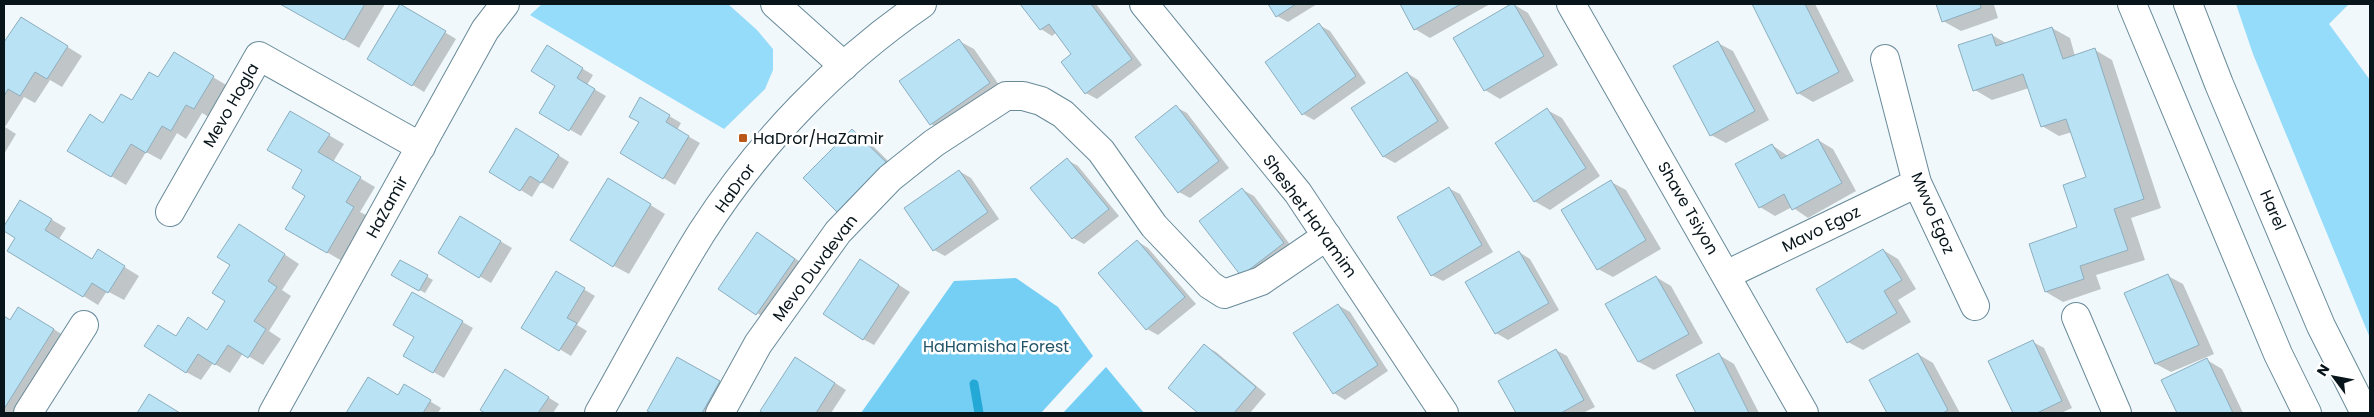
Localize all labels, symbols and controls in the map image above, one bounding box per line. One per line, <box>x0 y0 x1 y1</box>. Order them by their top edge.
street label: Mevo Hogla <box>198 59 264 151</box>
place label: HaDror/HaZamir <box>753 127 884 150</box>
marker: HaDror/HaZamir <box>737 132 749 144</box>
street label: Sheshet HaYamim <box>1257 150 1363 282</box>
street label: Shave Tsiyon <box>1652 157 1724 259</box>
street label: HaDror <box>709 159 761 217</box>
street label: Mwvo Egoz <box>1905 168 1961 258</box>
street label: HaZamir <box>361 172 413 242</box>
street label: Harel <box>2254 186 2292 234</box>
street label: Mavo Egoz <box>1778 200 1864 258</box>
street label: Mevo Duvdevan <box>767 210 863 326</box>
park label: HaHamisha Forest <box>923 335 1069 358</box>
north arrow <box>2309 352 2359 402</box>
text: N <box>2312 360 2334 380</box>

